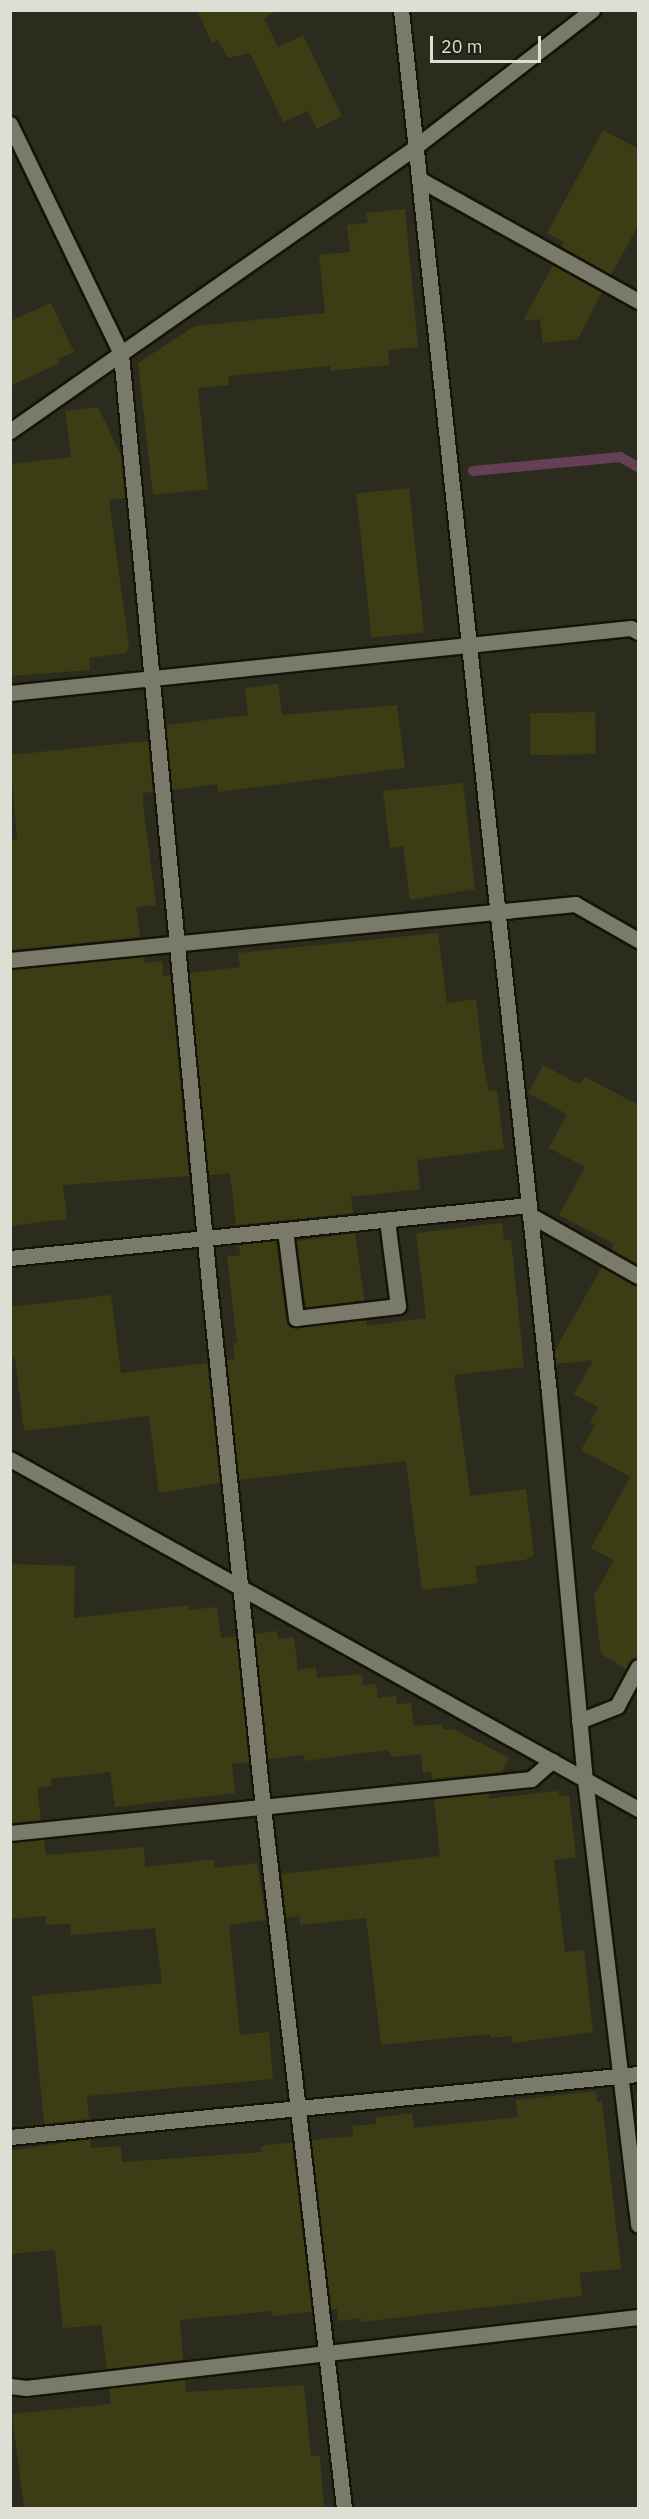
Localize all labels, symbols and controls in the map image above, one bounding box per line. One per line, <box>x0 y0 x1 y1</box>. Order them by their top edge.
scale bar <box>433 24 544 62</box>
text: 20 m <box>441 35 483 58</box>

